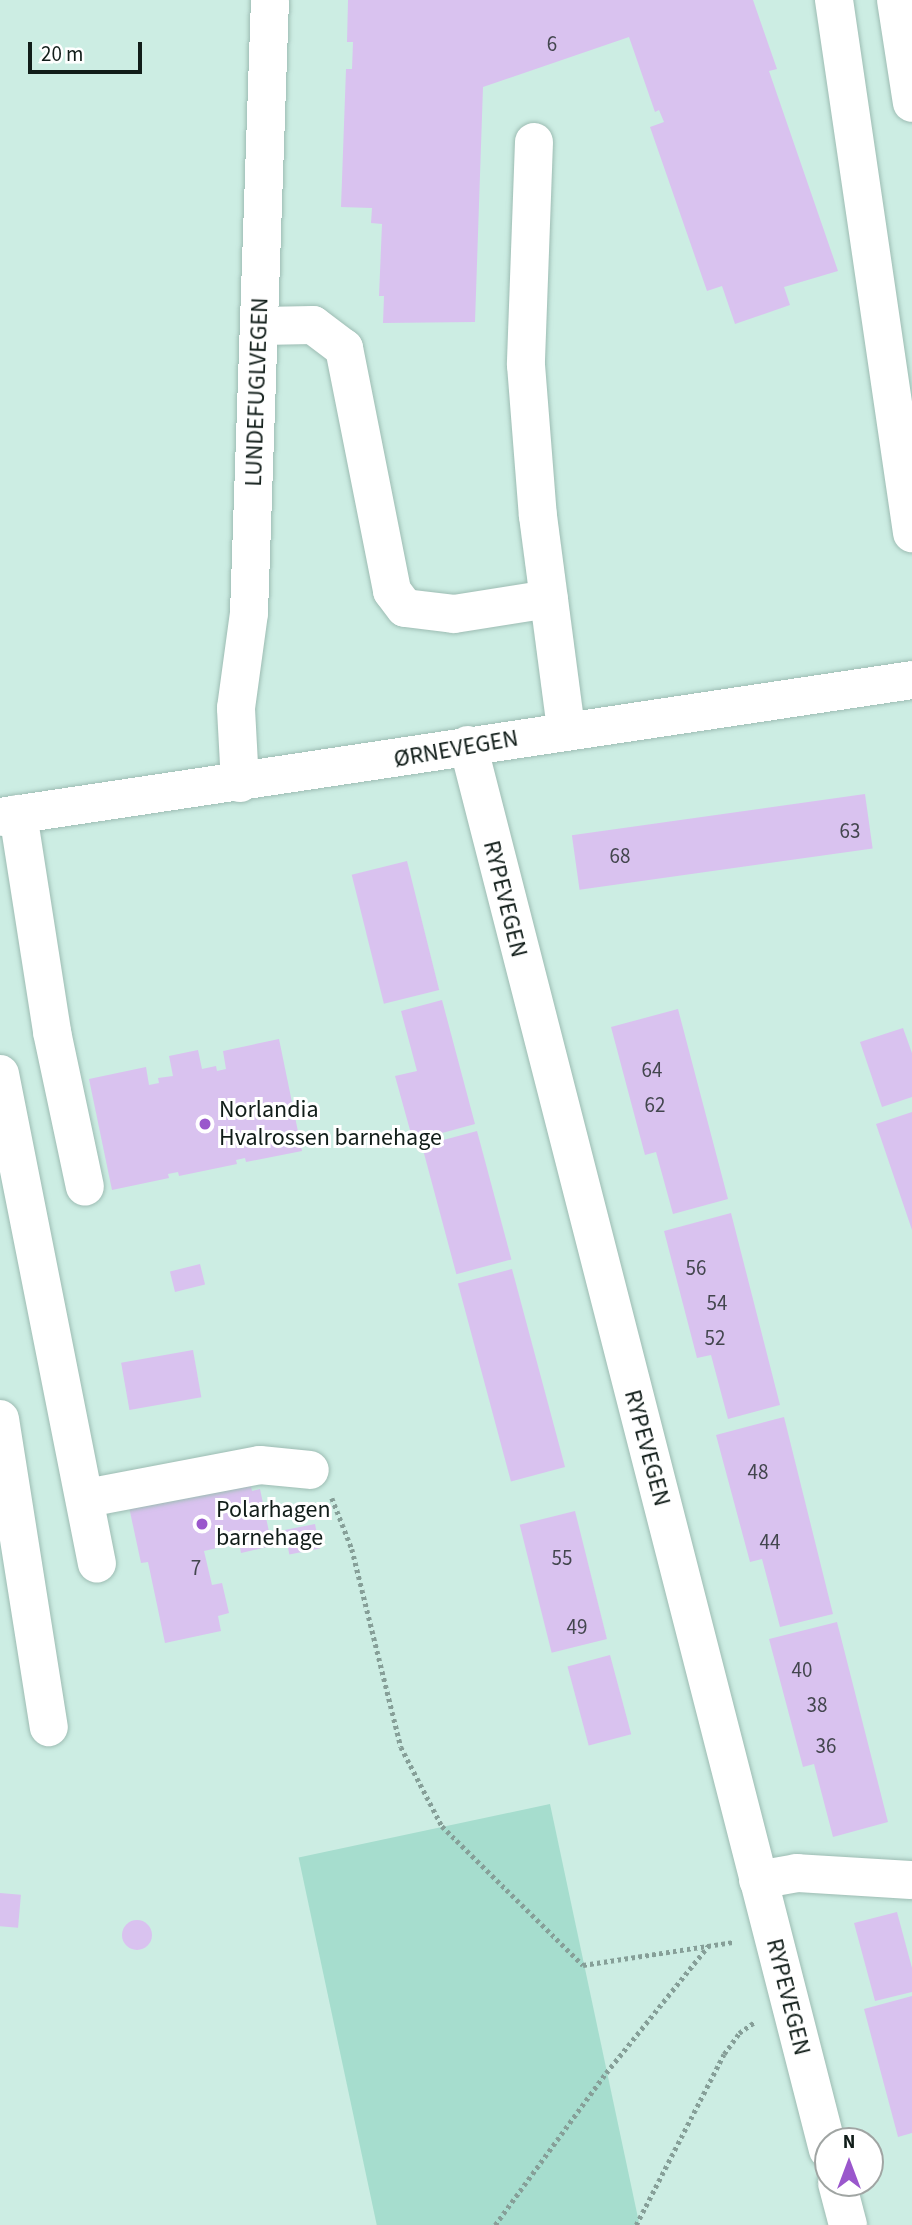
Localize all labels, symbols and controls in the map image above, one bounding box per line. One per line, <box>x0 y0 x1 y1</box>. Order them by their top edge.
scale bar <box>32 28 145 72</box>
house number: 6 <box>547 31 557 57</box>
text: 20 m <box>41 39 83 69</box>
street label: LUNDEFUGLVEGEN <box>239 297 275 487</box>
street label: ØRNEVEGEN <box>392 724 520 774</box>
house number: 63 <box>840 818 860 844</box>
street label: RYPEVEGEN <box>477 838 533 960</box>
house number: 68 <box>610 843 630 869</box>
house number: 64 <box>642 1057 662 1083</box>
house number: 62 <box>645 1092 665 1118</box>
place label: Norlandia Hvalrossen barnehage <box>219 1096 442 1152</box>
marker: Norlandia Hvalrossen barnehage <box>197 1116 213 1132</box>
house number: 56 <box>686 1255 706 1281</box>
house number: 54 <box>707 1290 727 1316</box>
house number: 52 <box>705 1325 725 1351</box>
street label: RYPEVEGEN <box>618 1387 676 1509</box>
house number: 48 <box>748 1459 768 1485</box>
place label: Polarhagen barnehage <box>216 1496 331 1552</box>
marker: Polarhagen barnehage <box>194 1516 210 1532</box>
house number: 44 <box>760 1529 780 1555</box>
house number: 55 <box>552 1545 572 1571</box>
house number: 7 <box>191 1555 201 1581</box>
house number: 49 <box>567 1614 587 1640</box>
house number: 40 <box>792 1657 812 1683</box>
house number: 38 <box>807 1692 827 1718</box>
house number: 36 <box>816 1733 836 1759</box>
street label: RYPEVEGEN <box>760 1936 816 2058</box>
north arrow <box>814 2127 884 2197</box>
text: N <box>843 2129 855 2156</box>

